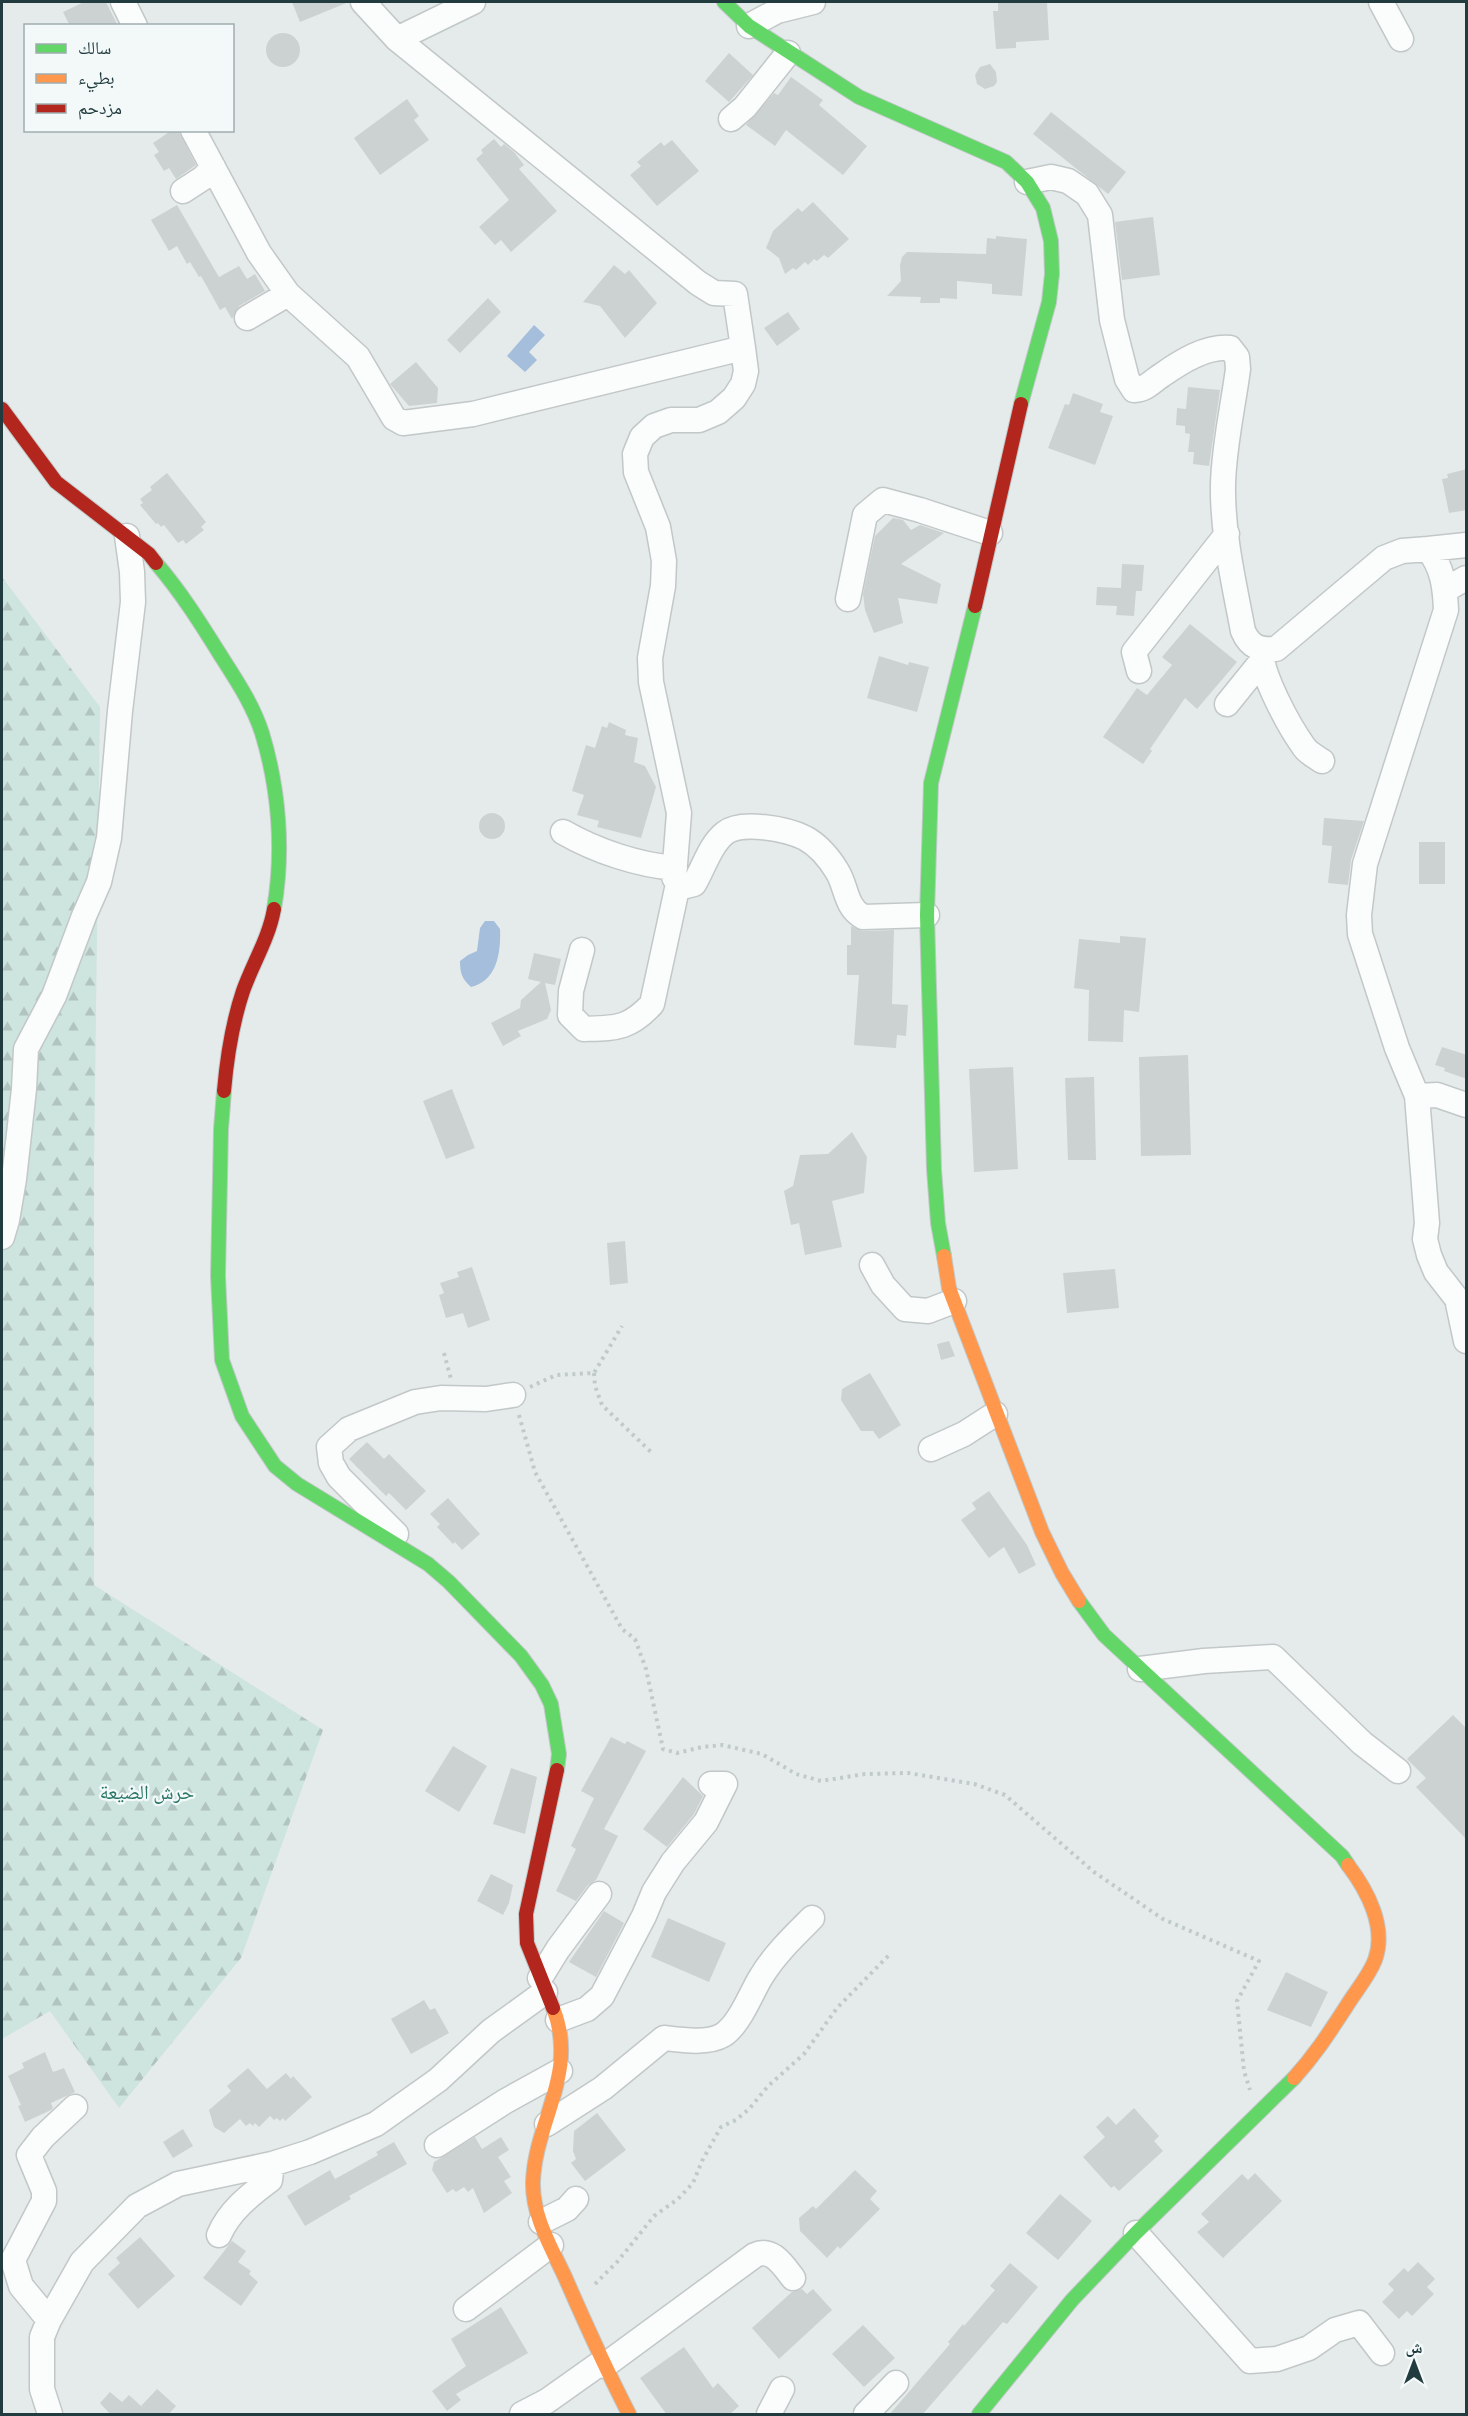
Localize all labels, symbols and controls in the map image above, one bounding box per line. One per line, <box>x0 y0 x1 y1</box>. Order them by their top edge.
legend <box>24 24 234 132</box>
text: سالك <box>78 37 111 57</box>
text: بطيء <box>78 67 115 93</box>
text: مزدحم <box>78 97 122 120</box>
park label: حرش الضيعة <box>100 1780 195 1804</box>
north arrow <box>1384 2332 1444 2392</box>
text: ش <box>1406 2338 1423 2357</box>

